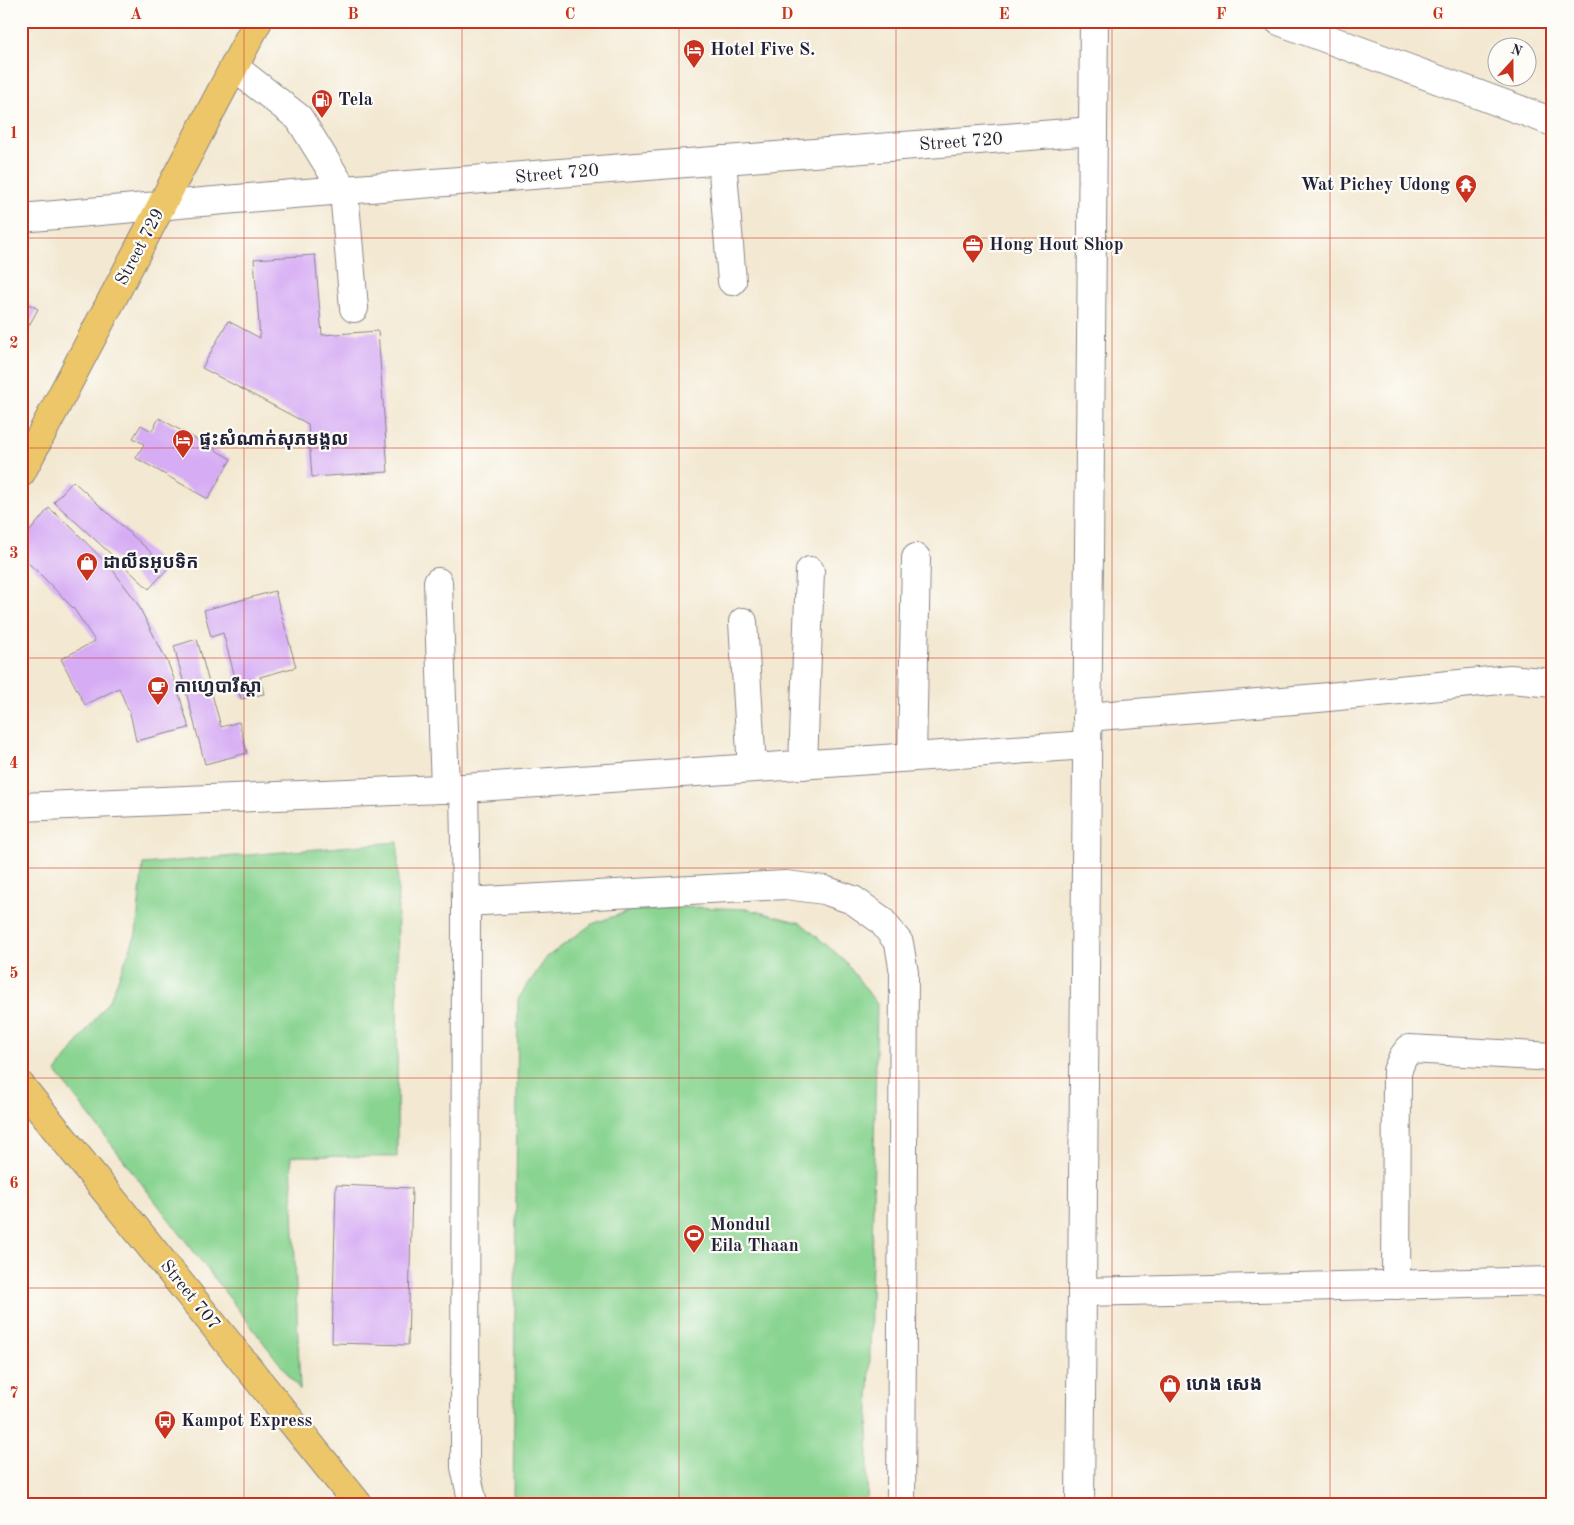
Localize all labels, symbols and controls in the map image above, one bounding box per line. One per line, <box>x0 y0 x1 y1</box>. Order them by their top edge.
text: A <box>130 7 142 23</box>
text: B <box>347 7 359 23</box>
text: C <box>565 7 575 23</box>
text: D <box>781 7 793 23</box>
text: E <box>998 7 1010 23</box>
text: F <box>1216 7 1227 23</box>
text: G <box>1432 7 1444 23</box>
hotel icon: Hotel Five S. <box>682 38 706 69</box>
north arrow <box>1486 38 1536 88</box>
place label: Hotel Five S. <box>710 41 815 59</box>
text: N <box>1509 42 1524 59</box>
fuel station icon: Tela <box>310 88 334 119</box>
place label: Tela <box>338 91 373 109</box>
text: 1 <box>9 126 19 142</box>
street label: Street 720 <box>918 130 1004 154</box>
street label: Street 720 <box>514 161 600 187</box>
temple icon: Wat Pichey Udong <box>1454 173 1478 204</box>
place label: Wat Pichey Udong <box>1300 176 1450 194</box>
street label: Street 729 <box>112 206 168 288</box>
office icon: Hong Hout Shop <box>961 233 985 264</box>
place label: Hong Hout Shop <box>989 236 1123 254</box>
text: 2 <box>9 336 19 352</box>
hotel icon: ផ្ទះសំណាក់សុភមង្គល <box>171 428 195 459</box>
place label: ផ្ទះសំណាក់សុភមង្គល <box>199 428 349 450</box>
text: 3 <box>9 546 19 562</box>
shop icon: ដាលីនអុបទិក <box>75 551 99 582</box>
place label: ដាលីនអុបទិក <box>103 552 199 573</box>
cafe icon: កាហ្វេបារីស្តា <box>146 675 170 706</box>
place label: កាហ្វេបារីស្តា <box>174 676 262 697</box>
text: 4 <box>9 756 19 772</box>
text: 5 <box>9 966 19 982</box>
text: 6 <box>9 1176 19 1192</box>
place label: Mondul Eila Thaan <box>710 1216 799 1255</box>
sports icon: Mondul Eila Thaan <box>682 1223 706 1254</box>
street label: Street 707 <box>157 1257 223 1333</box>
shop icon: ហេង សេង <box>1158 1373 1182 1404</box>
place label: ហេង សេង <box>1186 1376 1262 1394</box>
text: 7 <box>9 1386 19 1402</box>
bus stop icon: Kampot Express <box>153 1409 177 1440</box>
place label: Kampot Express <box>181 1412 312 1430</box>

